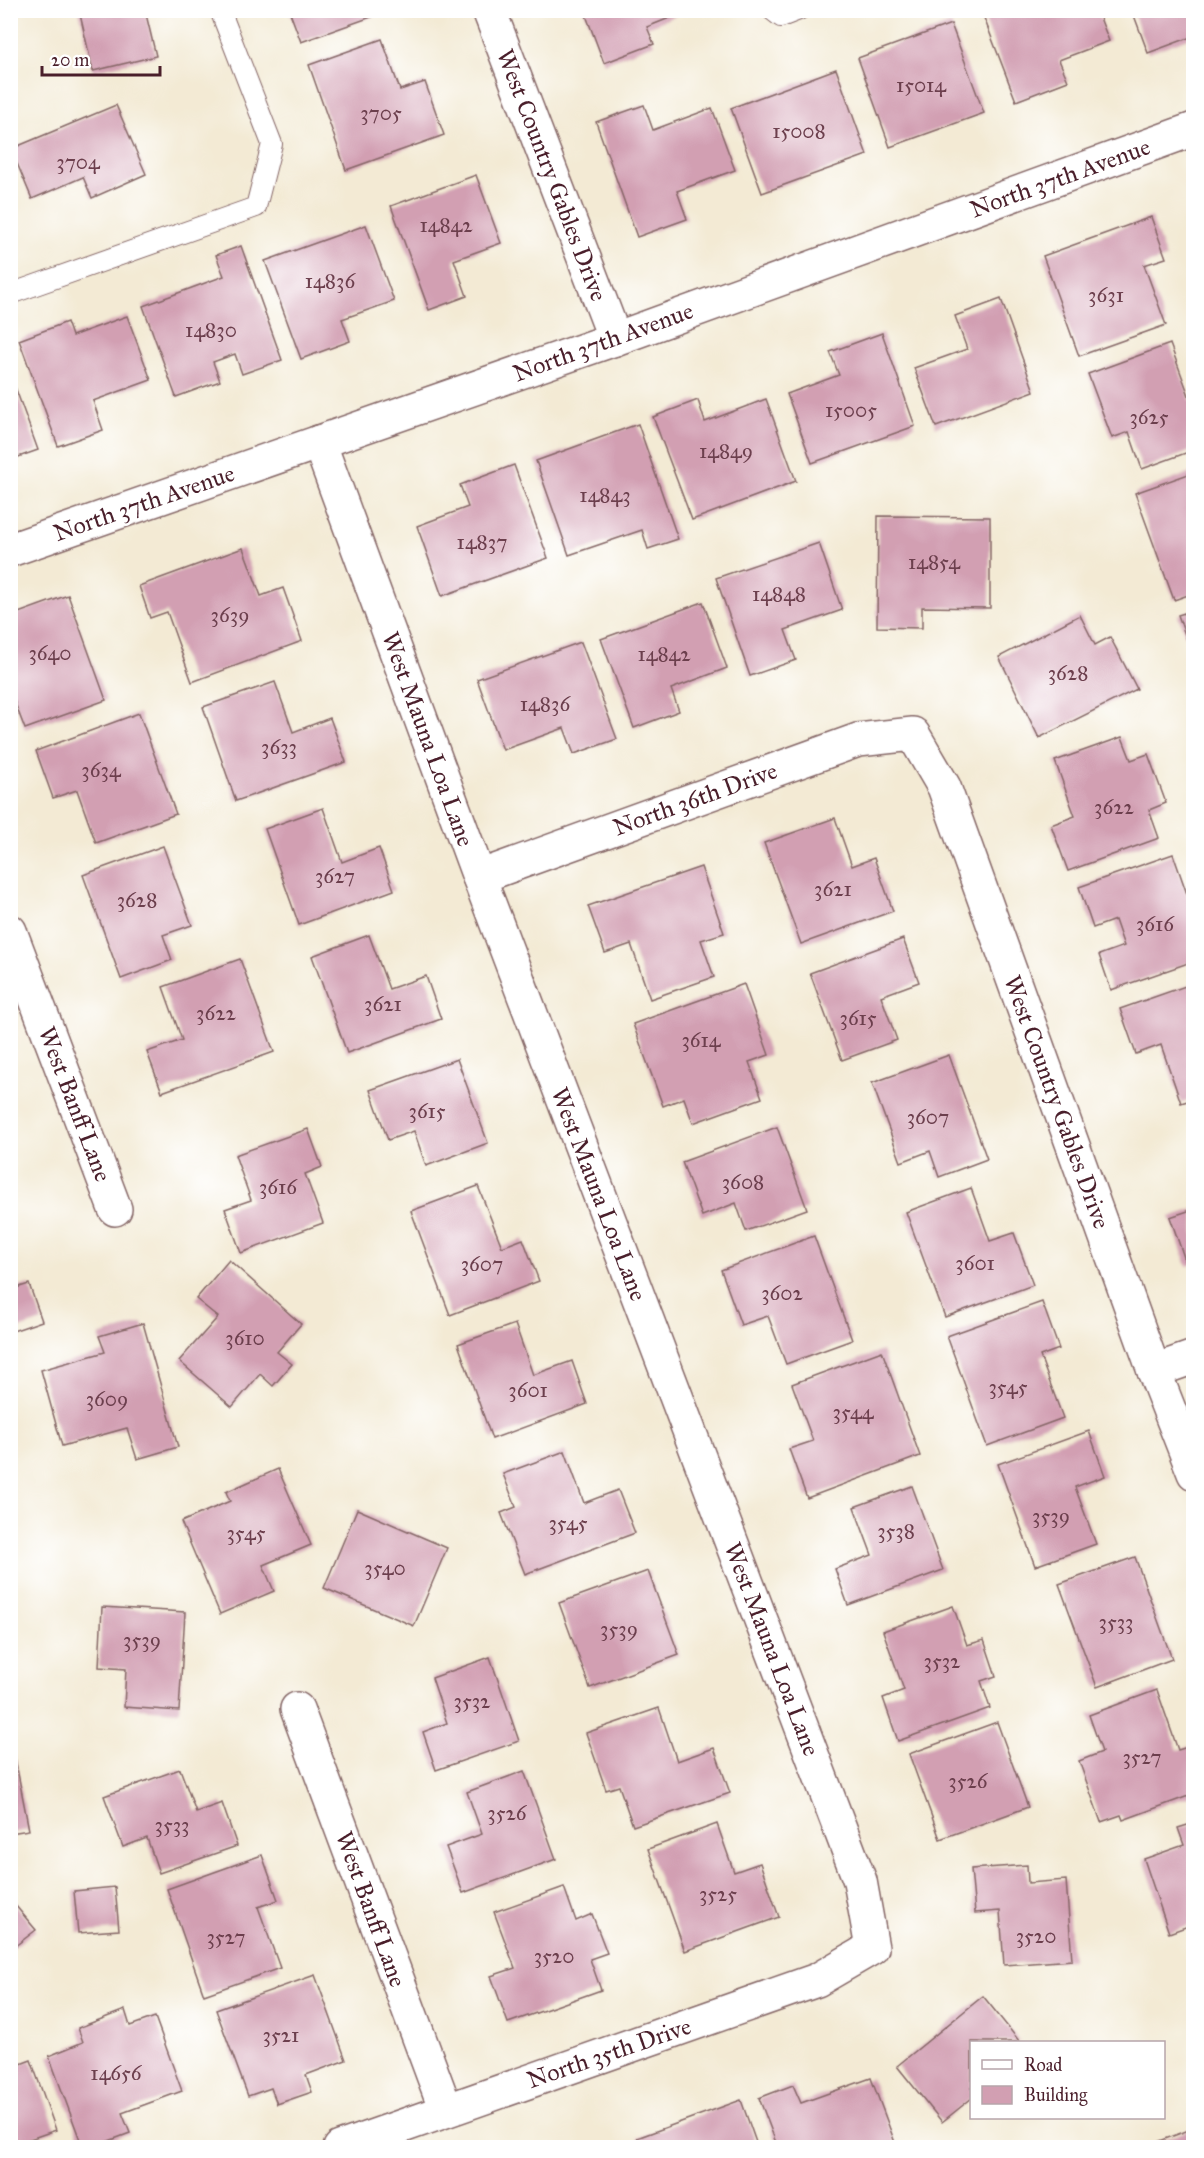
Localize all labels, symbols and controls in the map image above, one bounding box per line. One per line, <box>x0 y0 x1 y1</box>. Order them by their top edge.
scale bar <box>42 39 160 77</box>
street label: West Country Gables Drive <box>490 45 614 305</box>
text: 20 m <box>51 49 89 71</box>
house number: 15014 <box>896 72 947 98</box>
house number: 3705 <box>360 100 402 126</box>
house number: 15008 <box>772 118 826 144</box>
street label: North 37th Avenue <box>966 131 1154 225</box>
house number: 3704 <box>56 149 101 175</box>
house number: 14842 <box>419 212 473 238</box>
house number: 14836 <box>305 268 356 294</box>
house number: 3631 <box>1088 282 1124 308</box>
street label: North 37th Avenue <box>509 295 697 389</box>
house number: 14830 <box>185 317 237 343</box>
house number: 15005 <box>825 397 877 423</box>
house number: 3625 <box>1129 404 1169 430</box>
house number: 14849 <box>699 438 753 464</box>
street label: North 37th Avenue <box>49 458 239 548</box>
house number: 14843 <box>579 482 631 508</box>
house number: 14837 <box>457 529 507 555</box>
house number: 14854 <box>908 549 961 575</box>
house number: 14848 <box>752 581 806 607</box>
house number: 3639 <box>211 602 249 628</box>
street label: West Mauna Loa Lane <box>375 628 481 850</box>
house number: 3640 <box>28 640 72 666</box>
house number: 14842 <box>637 641 691 667</box>
house number: 3628 <box>1048 660 1088 686</box>
house number: 14836 <box>520 691 571 717</box>
house number: 3633 <box>261 734 297 760</box>
street label: North 36th Drive <box>609 755 781 843</box>
house number: 3634 <box>81 757 122 783</box>
house number: 3622 <box>1094 794 1135 820</box>
house number: 3627 <box>315 863 355 889</box>
house number: 3621 <box>814 876 852 902</box>
house number: 3628 <box>117 887 157 913</box>
house number: 3616 <box>1136 911 1175 937</box>
street label: West Country Gables Drive <box>997 971 1117 1233</box>
house number: 3621 <box>364 991 402 1017</box>
house number: 3622 <box>196 1000 237 1026</box>
house number: 3615 <box>840 1005 877 1031</box>
street label: West Banff Lane <box>32 1022 118 1186</box>
house number: 3614 <box>681 1027 722 1053</box>
street label: West Mauna Loa Lane <box>544 1083 654 1305</box>
house number: 3615 <box>409 1098 446 1124</box>
house number: 3607 <box>907 1104 949 1130</box>
house number: 3608 <box>722 1169 764 1195</box>
house number: 3616 <box>259 1174 298 1200</box>
house number: 3601 <box>955 1250 995 1276</box>
house number: 3607 <box>461 1251 503 1277</box>
house number: 3602 <box>761 1280 804 1306</box>
house number: 3610 <box>225 1325 265 1351</box>
house number: 3545 <box>988 1374 1028 1400</box>
house number: 3601 <box>508 1377 548 1403</box>
house number: 3609 <box>86 1386 128 1412</box>
house number: 3544 <box>832 1399 875 1425</box>
house number: 3539 <box>1032 1503 1070 1529</box>
house number: 3545 <box>548 1510 588 1536</box>
house number: 3538 <box>877 1518 915 1544</box>
house number: 3545 <box>226 1520 266 1546</box>
street label: West Mauna Loa Lane <box>717 1538 827 1760</box>
house number: 3540 <box>364 1555 406 1581</box>
house number: 3533 <box>1099 1609 1133 1635</box>
house number: 3539 <box>600 1616 638 1642</box>
house number: 3539 <box>123 1627 161 1653</box>
house number: 3532 <box>924 1648 961 1674</box>
house number: 3532 <box>454 1688 491 1714</box>
house number: 3527 <box>1122 1744 1162 1770</box>
house number: 3526 <box>948 1768 989 1794</box>
house number: 3526 <box>487 1800 528 1826</box>
house number: 3533 <box>155 1812 189 1838</box>
street label: West Banff Lane <box>329 1827 413 1991</box>
house number: 3525 <box>699 1881 737 1907</box>
house number: 3520 <box>1016 1923 1056 1949</box>
house number: 3527 <box>206 1924 246 1950</box>
house number: 3520 <box>534 1943 574 1969</box>
street label: North 35th Drive <box>523 2011 695 2095</box>
house number: 3521 <box>263 2022 299 2048</box>
legend <box>970 2041 1165 2119</box>
text: Road <box>1024 2054 1062 2076</box>
house number: 14656 <box>90 2060 143 2086</box>
text: Building <box>1024 2084 1088 2107</box>

